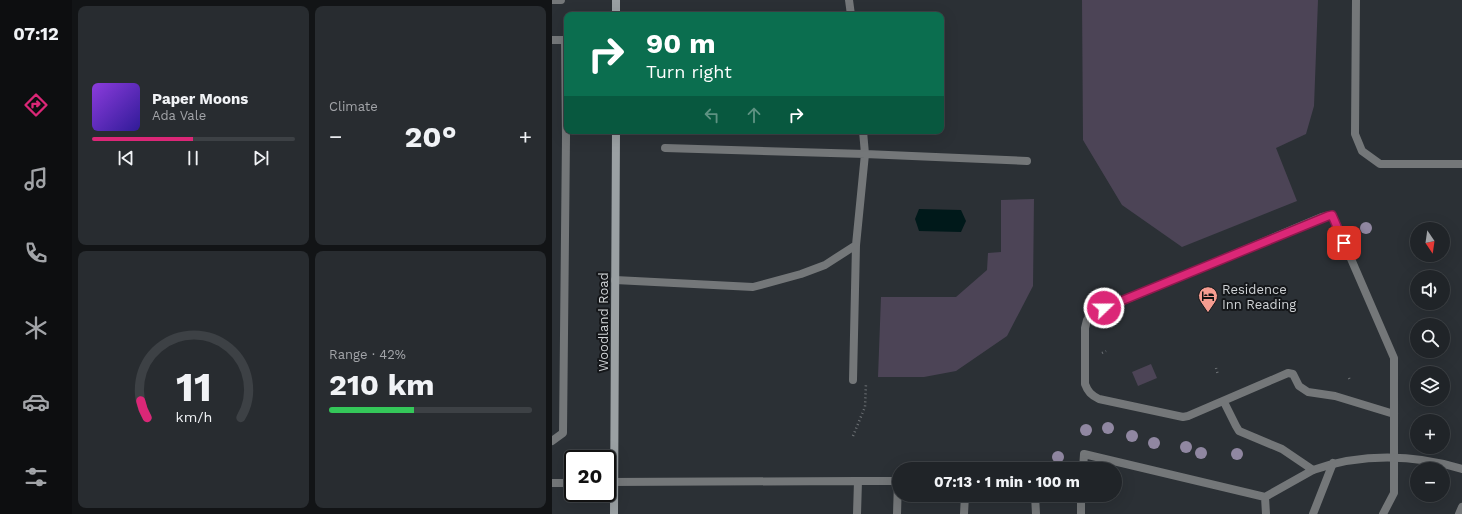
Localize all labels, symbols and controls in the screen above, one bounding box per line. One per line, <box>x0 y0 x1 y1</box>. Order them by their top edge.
text: 07:12 <box>13 23 59 44</box>
text: 90 m <box>646 27 716 60</box>
icon: right <box>580 28 632 80</box>
text: Turn right <box>646 61 732 82</box>
text: Paper Moons <box>152 90 248 108</box>
icon: directions <box>22 91 50 119</box>
text: Climate <box>329 99 378 114</box>
icon: left <box>701 104 723 126</box>
icon: ahead <box>743 104 765 126</box>
icon: right <box>785 104 807 126</box>
text: Ada Vale <box>152 108 206 123</box>
text: 20° <box>404 119 457 154</box>
text: − <box>329 124 342 149</box>
text: + <box>519 124 532 149</box>
icon: previous <box>115 147 137 169</box>
icon: pause <box>182 147 204 169</box>
icon: next <box>250 147 272 169</box>
icon: music <box>22 165 50 193</box>
north arrow <box>1410 222 1450 262</box>
map controls <box>1410 222 1450 502</box>
pin <box>1327 226 1361 260</box>
icon: arrive <box>1333 232 1355 254</box>
icon: phone <box>22 239 50 267</box>
button: sound <box>1410 270 1450 310</box>
street label: Woodland Road <box>596 272 611 372</box>
place label: Residence Inn Reading <box>1222 282 1296 312</box>
hotel icon: Residence Inn Reading <box>1197 285 1219 313</box>
position arrow <box>1083 287 1125 329</box>
icon: climate <box>22 314 50 342</box>
button: search <box>1410 318 1450 358</box>
text: Range · 42% <box>329 347 406 362</box>
text: 11 <box>176 361 211 410</box>
button: layers <box>1410 366 1450 406</box>
text: 210 km <box>329 367 435 402</box>
icon: car <box>22 388 50 416</box>
text: km/h <box>175 408 212 424</box>
button: + <box>1410 414 1450 454</box>
speed limit sign: 20 <box>564 450 616 502</box>
button: − <box>1410 462 1450 502</box>
icon: filters <box>22 463 50 491</box>
text: 07:13 · 1 min · 100 m <box>934 473 1080 491</box>

